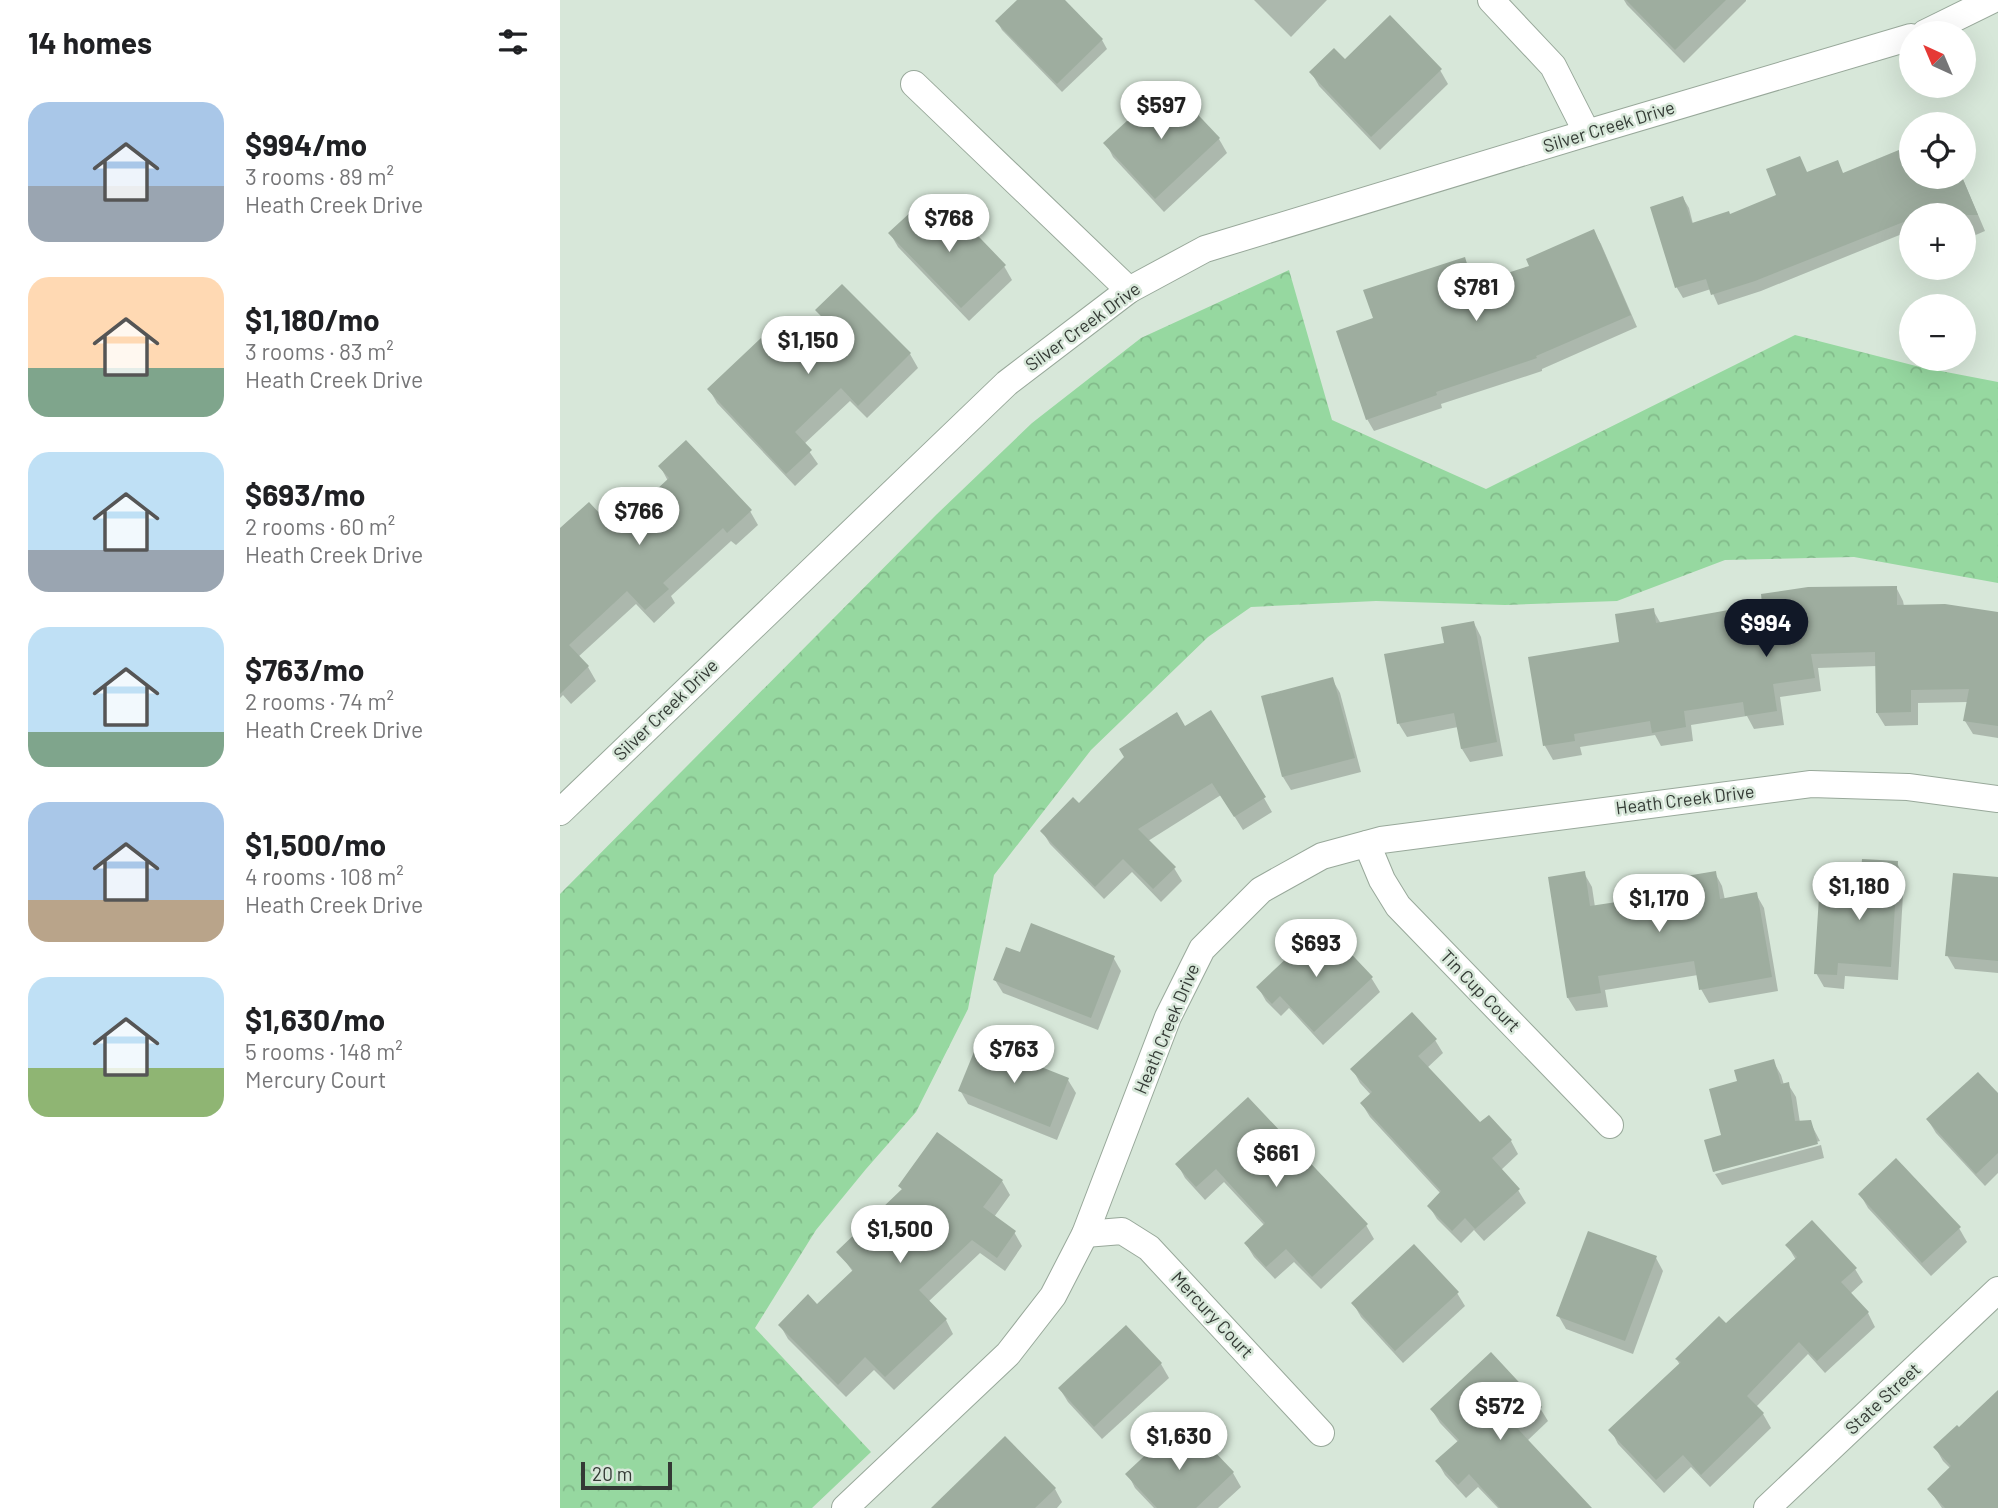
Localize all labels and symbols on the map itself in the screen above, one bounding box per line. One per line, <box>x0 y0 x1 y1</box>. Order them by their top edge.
north arrow <box>1899 21 1976 98</box>
pin: $597 <box>1120 82 1202 141</box>
street label: Silver Creek Drive <box>1540 96 1677 157</box>
pin: $768 <box>908 194 990 254</box>
pin: $781 <box>1435 264 1517 323</box>
street label: Silver Creek Drive <box>1021 277 1144 375</box>
pin: $1,150 <box>751 316 865 376</box>
pin: $766 <box>598 488 680 547</box>
pin: $994 <box>1725 600 1807 659</box>
street label: Silver Creek Drive <box>609 654 722 765</box>
street label: Heath Creek Drive <box>1614 780 1755 818</box>
pin: $1,180 <box>1802 862 1916 922</box>
pin: $1,170 <box>1602 874 1716 934</box>
pin: $693 <box>1275 920 1357 979</box>
street label: Tin Cup Court <box>1436 945 1525 1036</box>
street label: Heath Creek Drive <box>1129 960 1203 1097</box>
pin: $763 <box>973 1026 1055 1085</box>
pin: $661 <box>1235 1130 1317 1189</box>
pin: $1,500 <box>843 1206 957 1265</box>
street label: Mercury Court <box>1167 1266 1258 1362</box>
street label: State Street <box>1840 1358 1924 1439</box>
pin: $572 <box>1459 1382 1541 1442</box>
pin: $1,630 <box>1122 1412 1236 1472</box>
scale bar <box>581 1459 672 1491</box>

